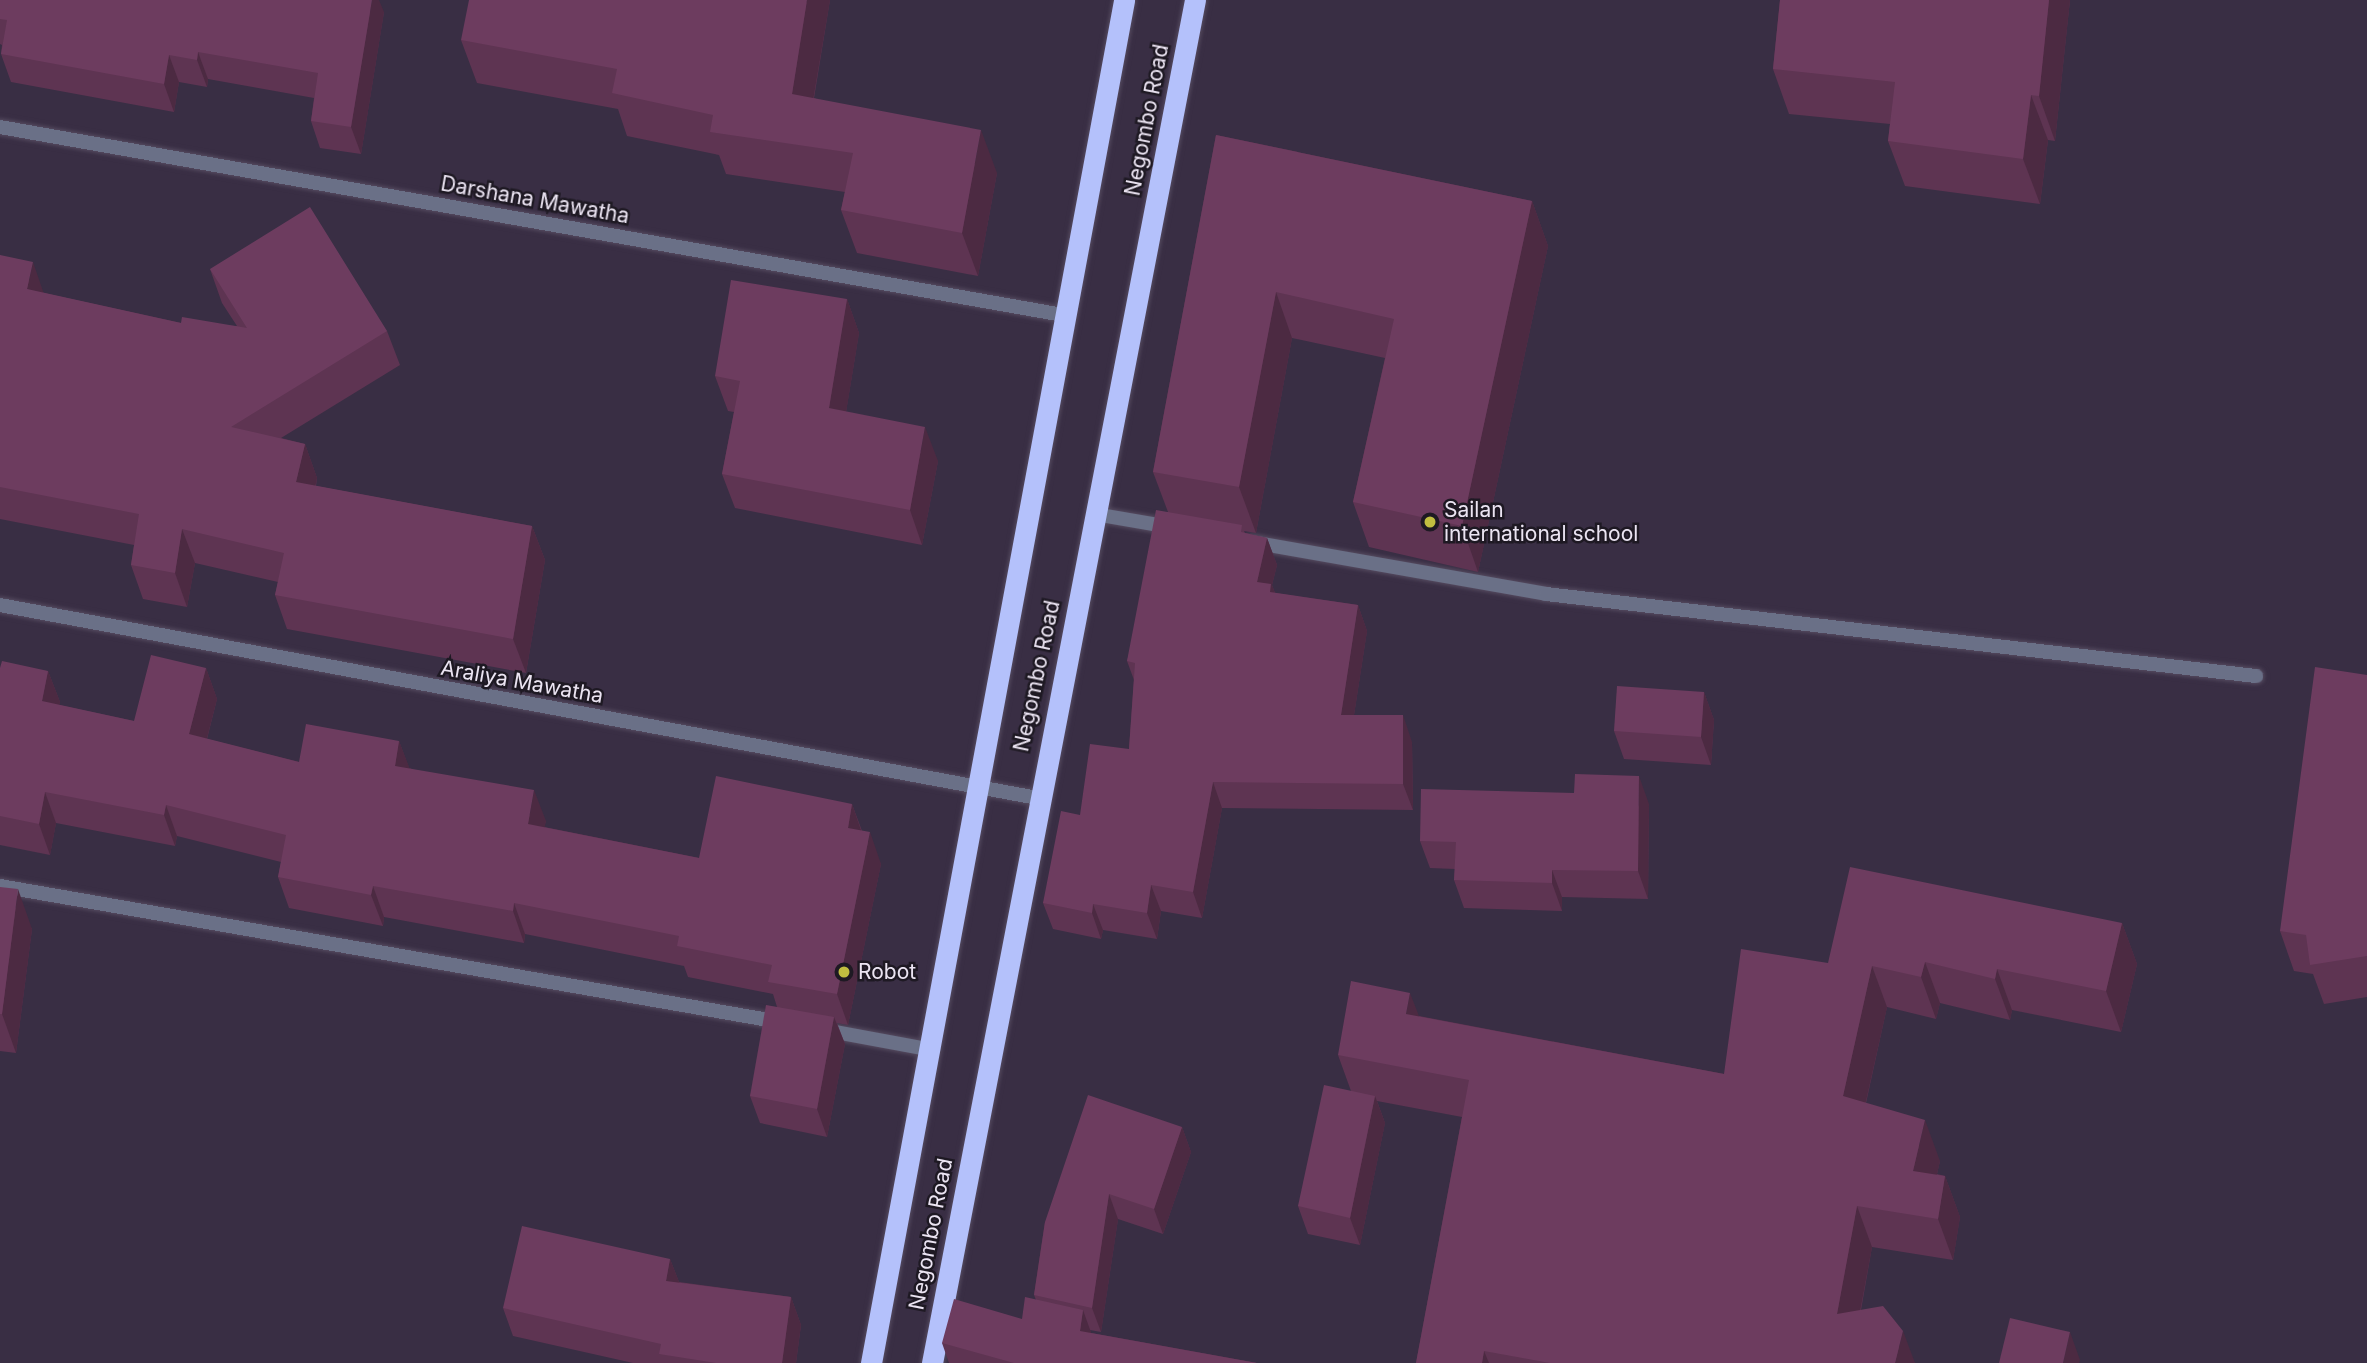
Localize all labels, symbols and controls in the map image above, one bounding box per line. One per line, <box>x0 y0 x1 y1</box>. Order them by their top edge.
street label: Negombo Road <box>1120 42 1174 198</box>
street label: Darshana Mawatha <box>439 171 631 229</box>
place label: Sailan international school <box>1444 497 1638 547</box>
marker: Sailan international school <box>1422 514 1438 530</box>
street label: Negombo Road <box>1009 598 1065 754</box>
street label: Araliya Mawatha <box>439 655 605 709</box>
place label: Robot <box>858 959 916 985</box>
marker: Robot <box>836 964 852 980</box>
street label: Negombo Road <box>904 1156 958 1312</box>

